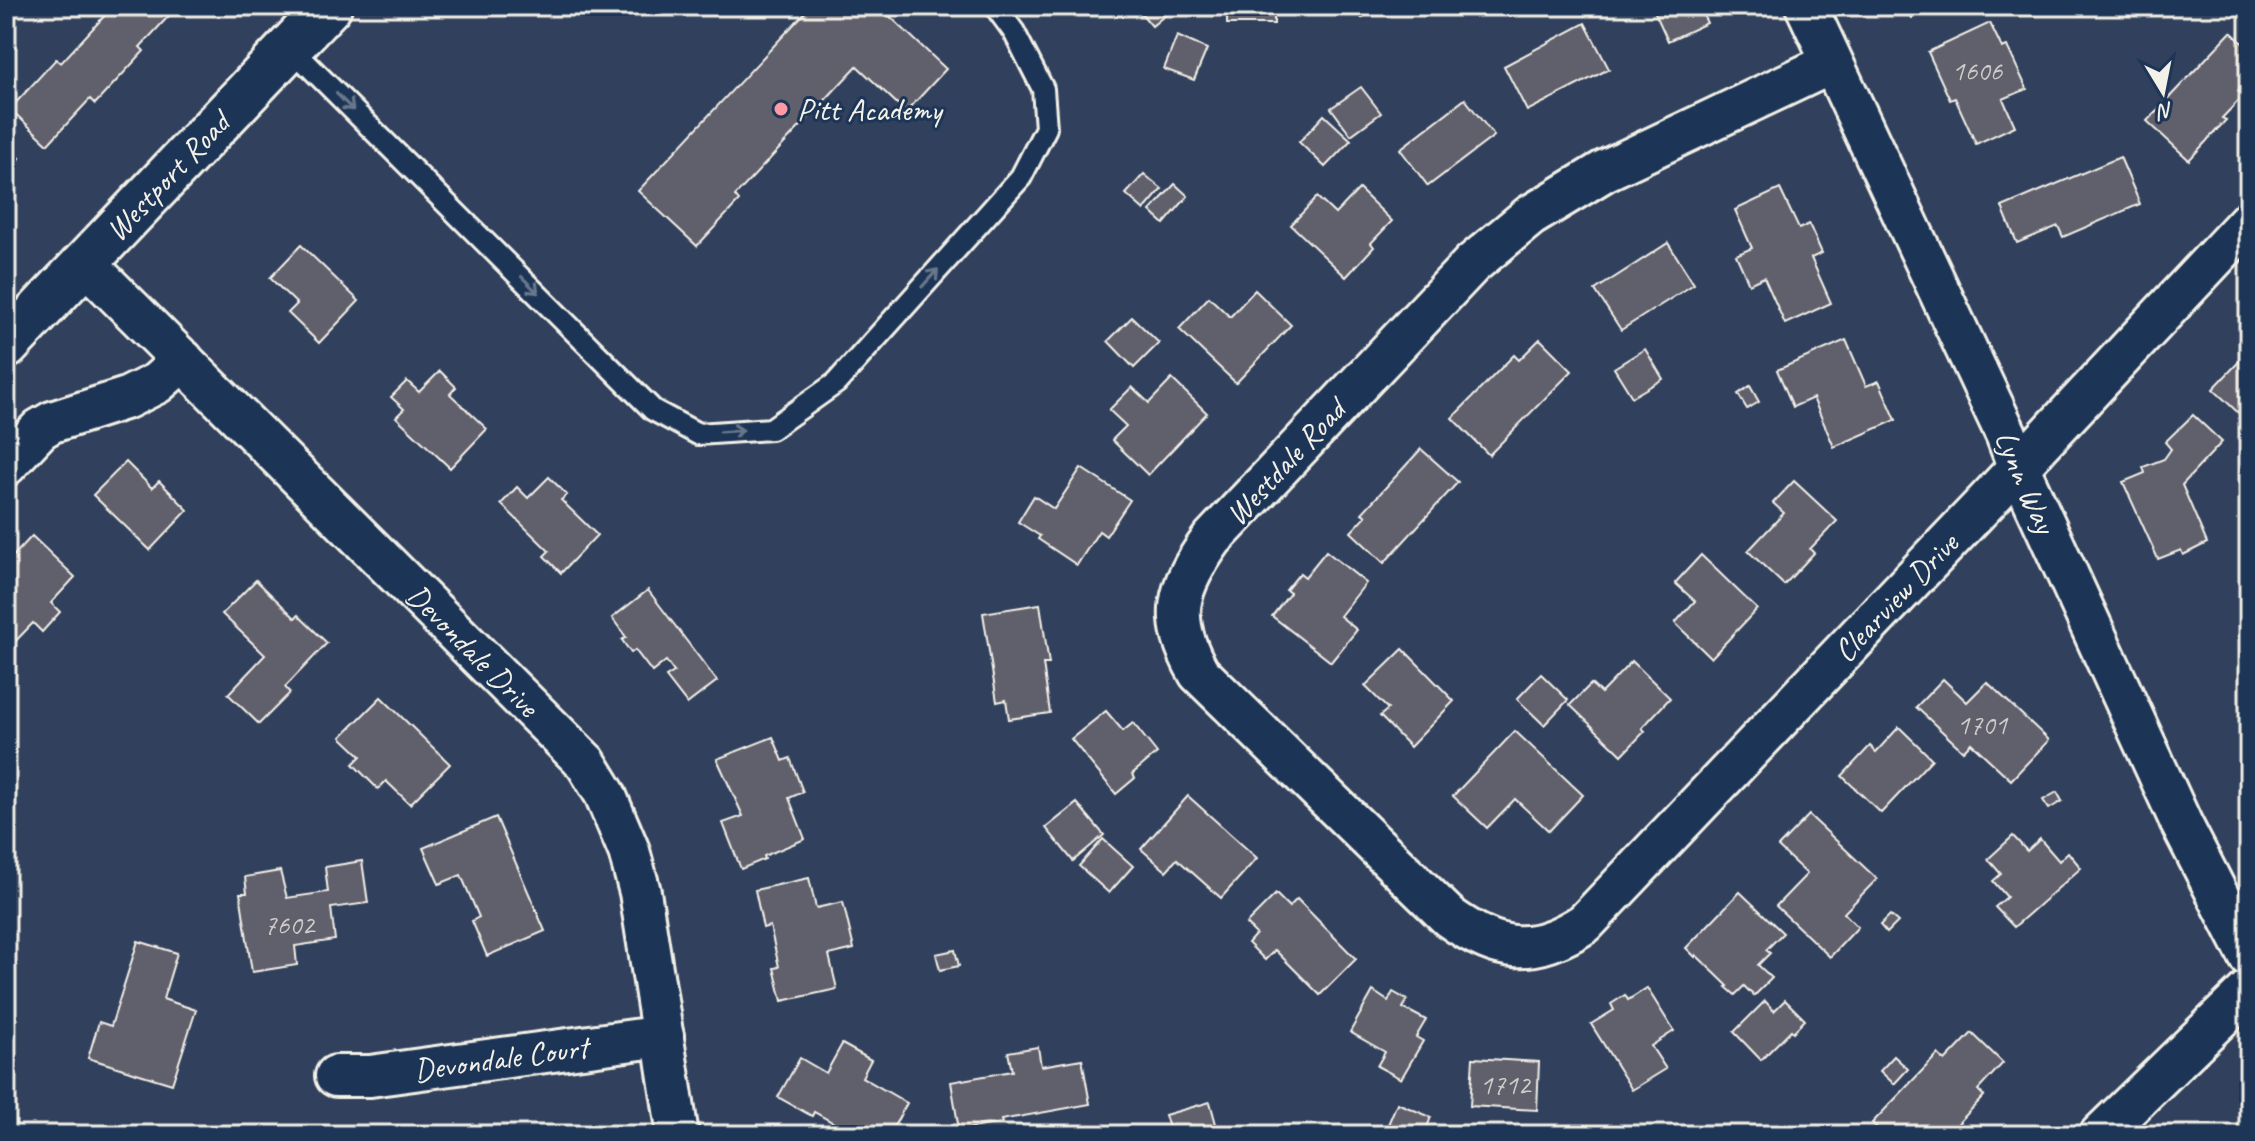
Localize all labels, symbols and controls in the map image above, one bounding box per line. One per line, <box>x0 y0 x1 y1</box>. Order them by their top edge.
north arrow <box>2123 52 2203 132</box>
house number: 1606 <box>1952 53 2004 88</box>
place label: Pitt Academy <box>797 89 944 130</box>
one-way arrow <box>335 92 354 111</box>
text: N <box>2154 96 2175 126</box>
street label: Westport Road <box>96 100 242 250</box>
marker: Pitt Academy <box>772 100 790 118</box>
one-way arrow <box>921 268 939 288</box>
one-way arrow <box>520 275 539 295</box>
street label: Westdale Road <box>1217 387 1358 534</box>
one-way arrow <box>718 424 745 439</box>
street label: Lynn Way <box>1986 425 2067 542</box>
street label: Clearview Drive <box>1825 522 1969 671</box>
street label: Devondale Drive <box>397 575 550 727</box>
house number: 1701 <box>1957 707 2009 742</box>
house number: 7602 <box>264 907 317 942</box>
street label: Devondale Court <box>411 1026 595 1091</box>
house number: 1712 <box>1480 1067 1533 1102</box>

